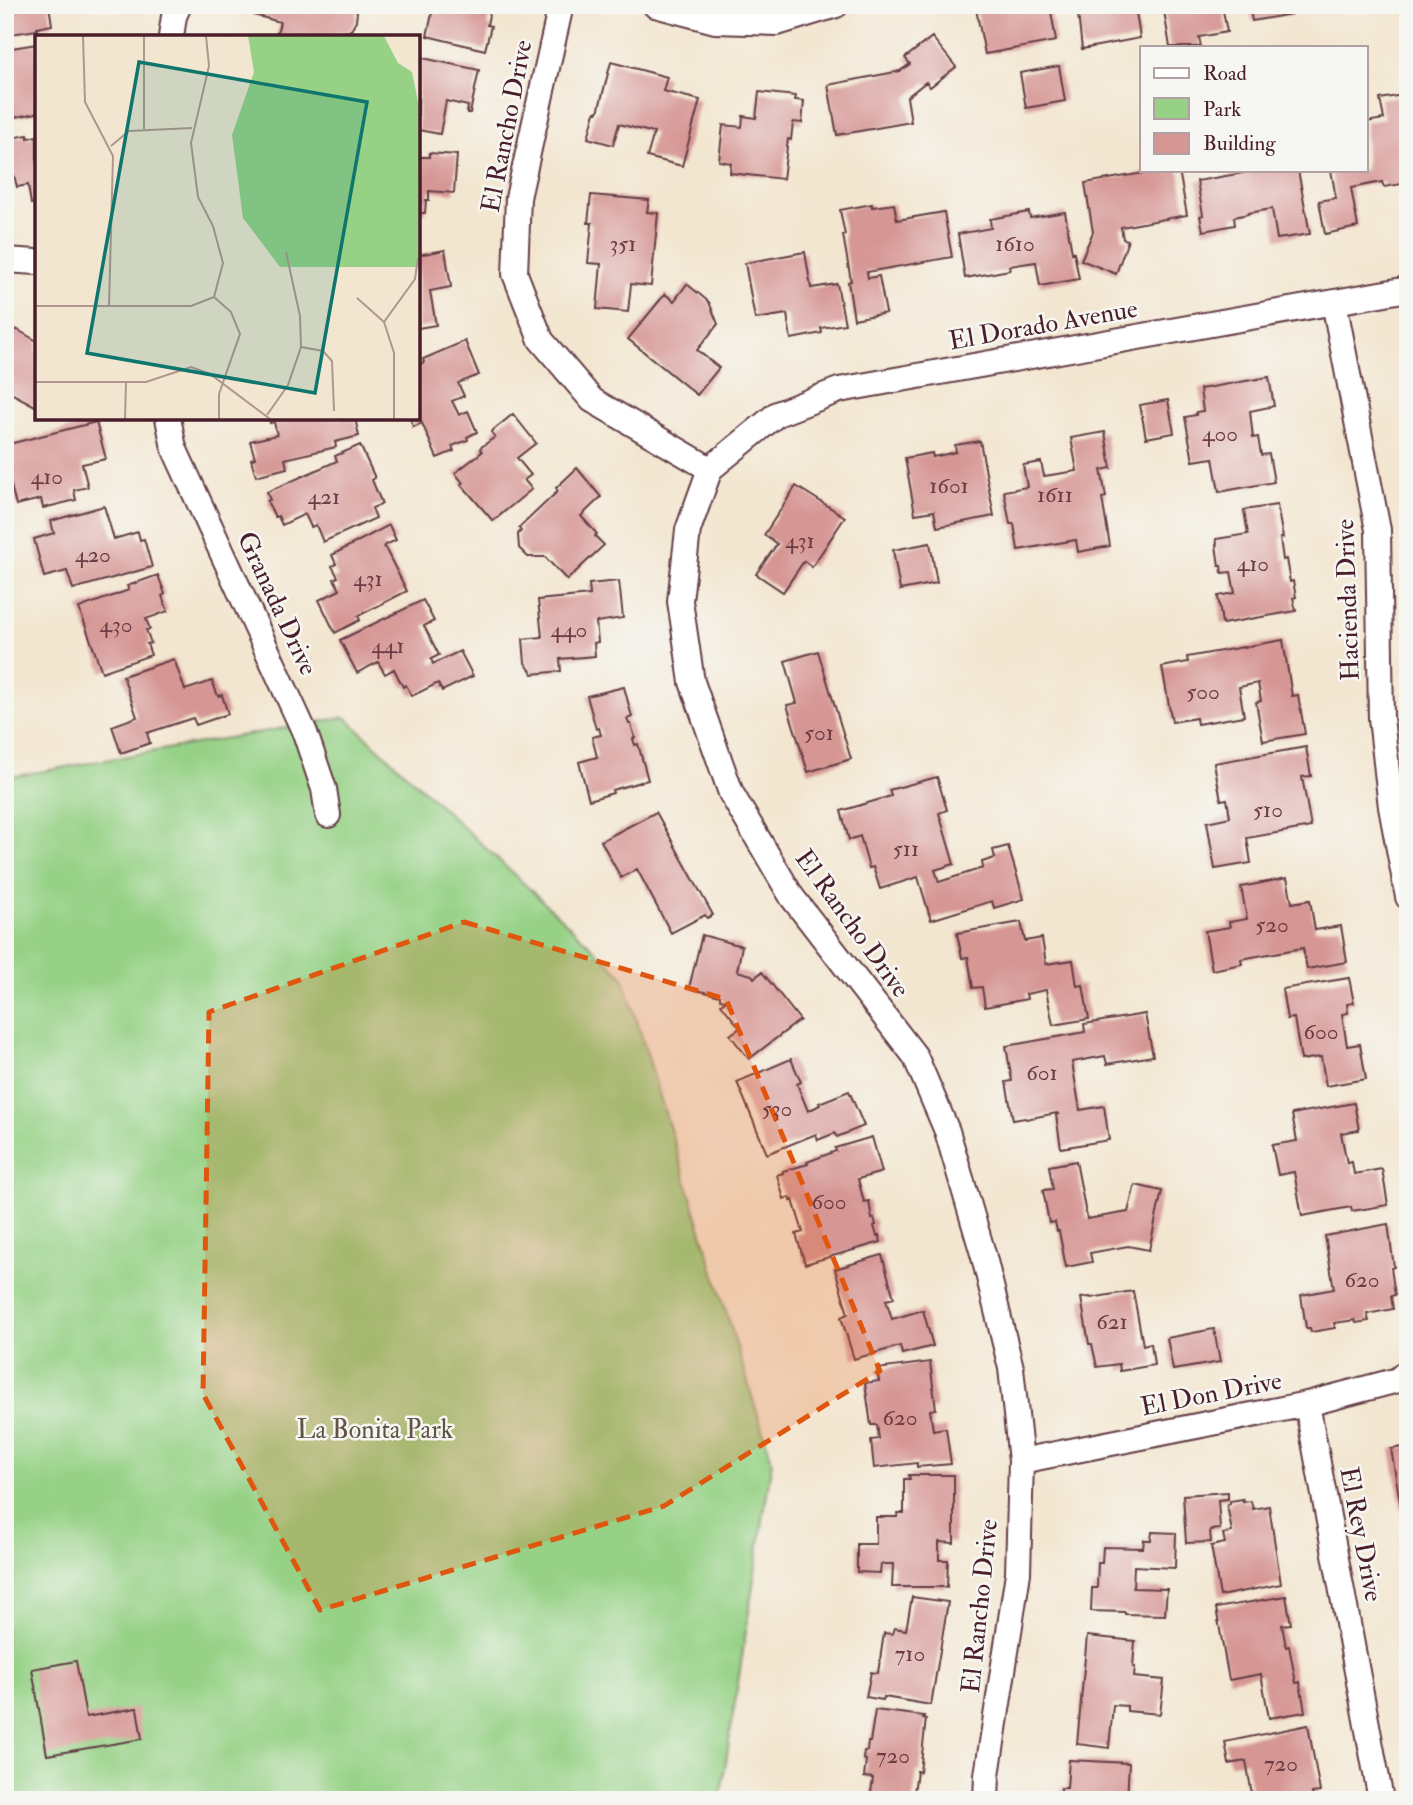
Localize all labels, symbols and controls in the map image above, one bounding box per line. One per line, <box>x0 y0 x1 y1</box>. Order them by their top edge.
inset map <box>35 35 420 420</box>
street label: El Rancho Drive <box>475 37 539 215</box>
legend <box>1140 46 1368 172</box>
text: Road <box>1203 60 1248 87</box>
text: Park <box>1203 96 1241 123</box>
text: Building <box>1203 130 1276 157</box>
house number: 351 <box>609 229 637 258</box>
house number: 1610 <box>995 229 1035 258</box>
street label: El Dorado Avenue <box>946 293 1140 357</box>
house number: 400 <box>1202 419 1238 448</box>
house number: 410 <box>31 462 63 491</box>
house number: 1601 <box>929 471 969 500</box>
house number: 1611 <box>1037 480 1073 509</box>
house number: 421 <box>308 482 340 511</box>
street label: Hacienda Drive <box>1329 518 1367 681</box>
house number: 431 <box>785 526 815 555</box>
street label: Granada Drive <box>230 527 324 680</box>
house number: 420 <box>75 540 111 569</box>
house number: 410 <box>1237 549 1269 578</box>
house number: 431 <box>353 564 383 593</box>
house number: 430 <box>99 610 133 639</box>
house number: 440 <box>551 615 587 644</box>
house number: 441 <box>371 631 405 660</box>
house number: 500 <box>1186 677 1220 706</box>
house number: 501 <box>804 718 834 747</box>
house number: 510 <box>1253 795 1283 824</box>
house number: 511 <box>893 834 919 863</box>
street label: El Rancho Drive <box>788 843 917 1004</box>
house number: 520 <box>1255 910 1289 939</box>
house number: 600 <box>1303 1017 1339 1046</box>
house number: 601 <box>1026 1058 1058 1087</box>
house number: 530 <box>762 1094 792 1123</box>
house number: 600 <box>811 1187 847 1216</box>
house number: 620 <box>1344 1265 1380 1294</box>
house number: 621 <box>1096 1307 1128 1336</box>
street label: El Don Drive <box>1138 1365 1285 1423</box>
house number: 620 <box>882 1403 918 1432</box>
park label: La Bonita Park <box>297 1414 454 1446</box>
street label: El Rey Drive <box>1332 1464 1390 1604</box>
street label: El Rancho Drive <box>955 1517 1005 1695</box>
house number: 710 <box>895 1639 925 1668</box>
house number: 720 <box>876 1741 910 1770</box>
house number: 720 <box>1264 1749 1298 1778</box>

